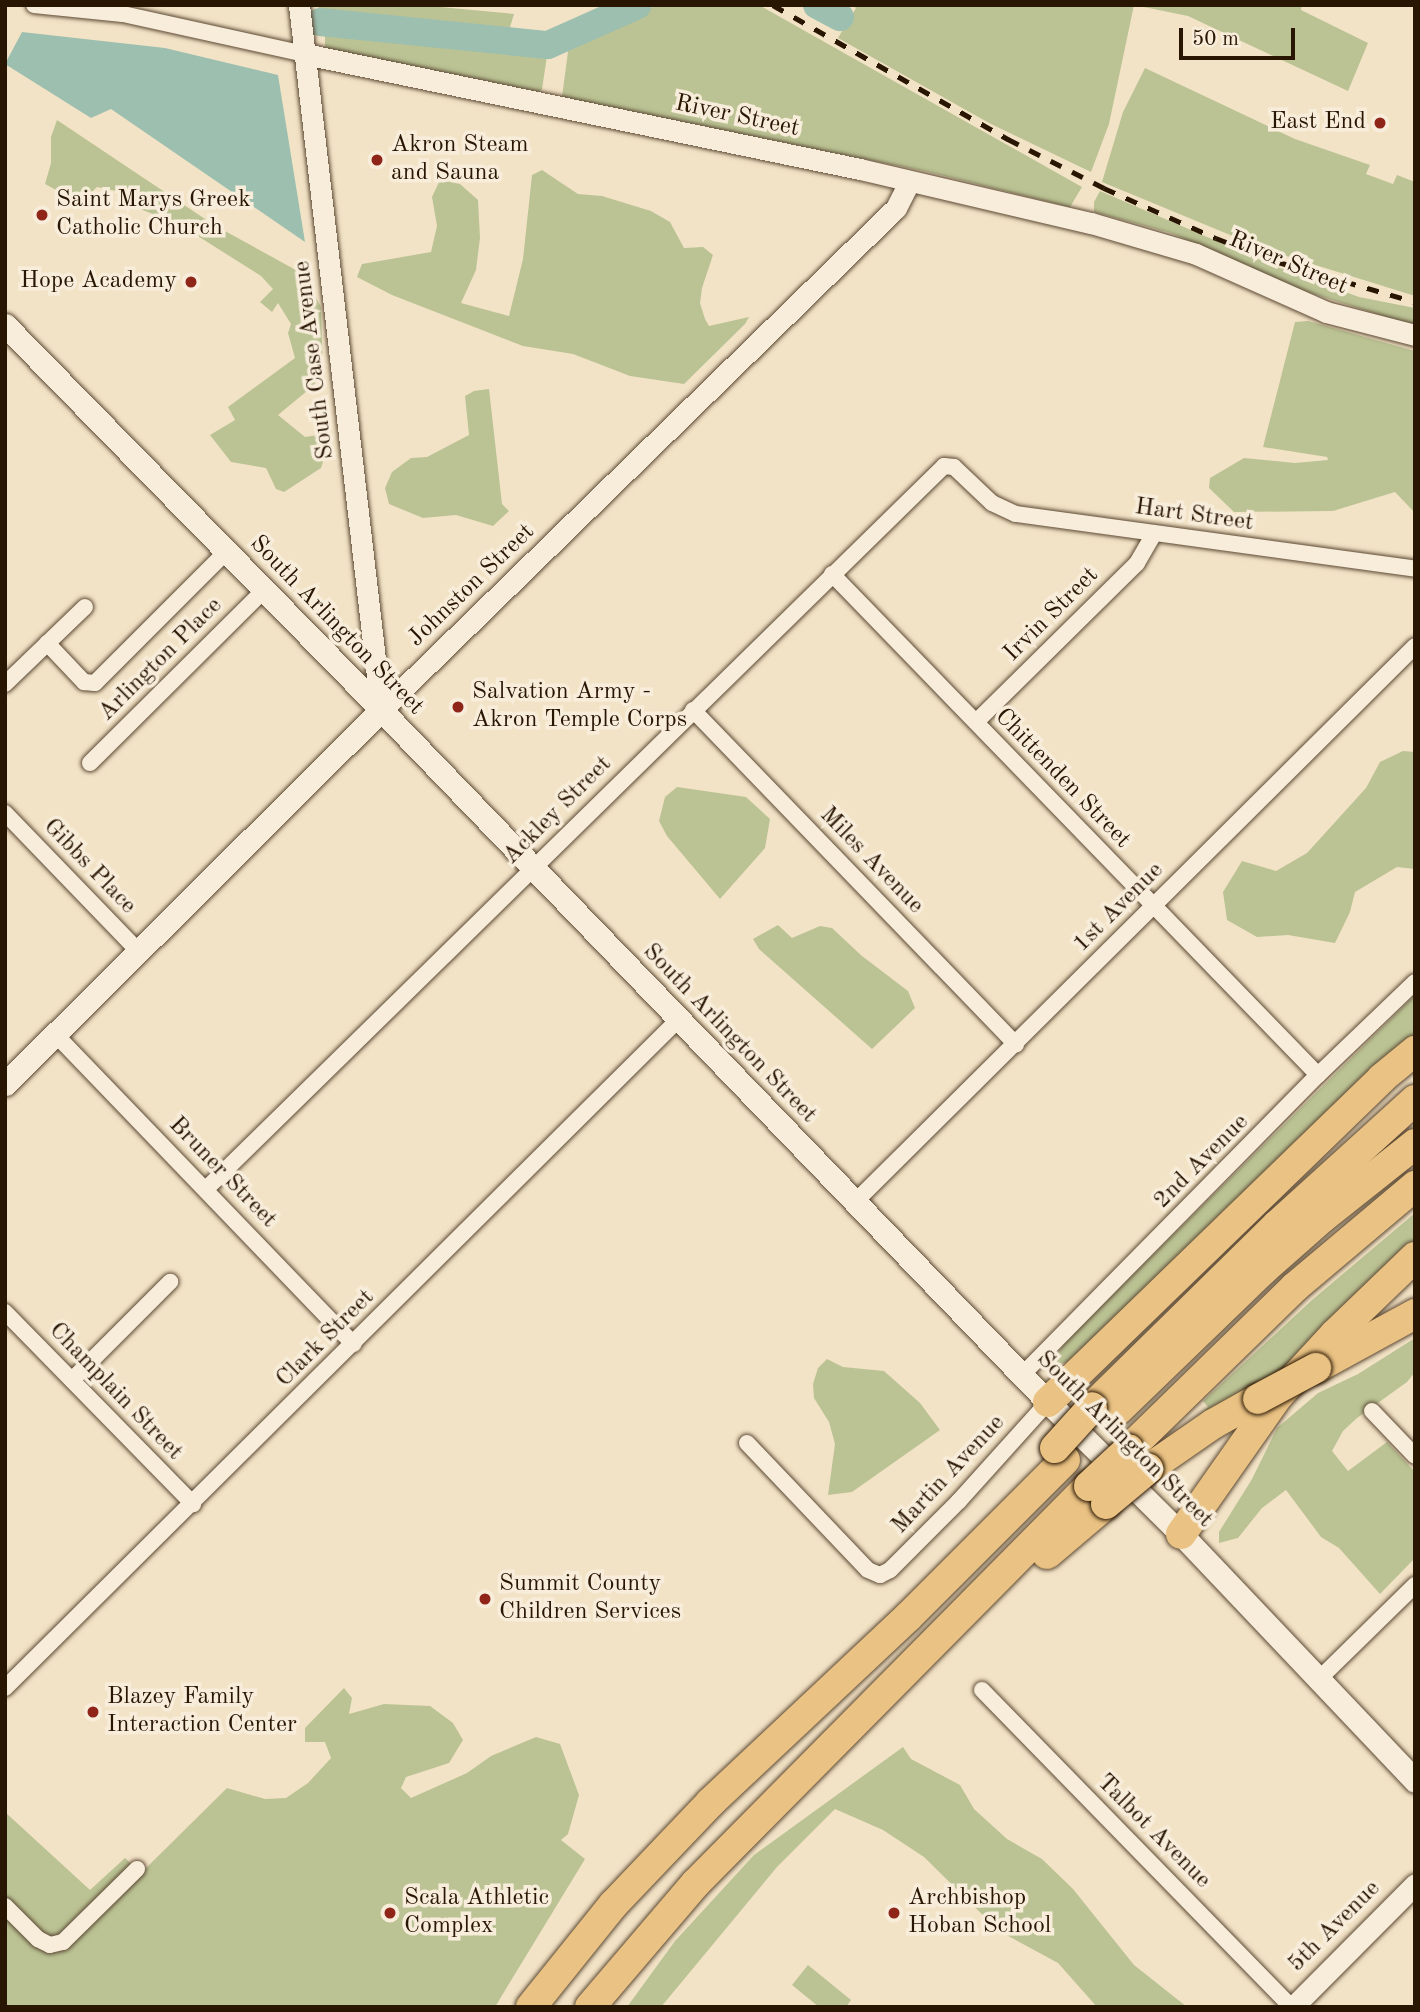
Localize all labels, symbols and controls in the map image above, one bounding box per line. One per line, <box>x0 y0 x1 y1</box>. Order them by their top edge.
scale bar <box>1182 14 1298 58</box>
text: 50 m <box>1192 29 1239 50</box>
street label: River Street <box>672 90 802 144</box>
place label: East End <box>1270 109 1366 137</box>
marker: East End <box>1372 115 1388 131</box>
place label: Akron Steam and Sauna <box>391 132 528 188</box>
marker: Akron Steam and Sauna <box>369 152 385 168</box>
place label: Saint Marys Greek Catholic Church <box>56 187 251 243</box>
marker: Saint Marys Greek Catholic Church <box>34 207 50 223</box>
street label: River Street <box>1224 226 1352 302</box>
street label: South Case Avenue <box>289 259 341 461</box>
place label: Hope Academy <box>20 268 177 296</box>
marker: Hope Academy <box>183 274 199 290</box>
street label: Hart Street <box>1133 493 1255 539</box>
street label: Johnston Street <box>403 518 541 654</box>
street label: South Arlington Street <box>243 530 429 722</box>
street label: Irvin Street <box>999 562 1105 668</box>
street label: Arlington Place <box>93 592 229 728</box>
place label: Salvation Army - Akron Temple Corps <box>472 679 687 735</box>
marker: Salvation Army - Akron Temple Corps <box>450 699 466 715</box>
street label: Chittenden Street <box>988 703 1136 855</box>
street label: Ackley Street <box>498 751 618 871</box>
street label: Miles Avenue <box>813 802 929 920</box>
street label: Gibbs Place <box>36 813 142 921</box>
street label: 1st Avenue <box>1068 857 1170 959</box>
street label: South Arlington Street <box>636 938 822 1130</box>
street label: 2nd Avenue <box>1149 1109 1255 1215</box>
street label: Bruner Street <box>162 1111 282 1235</box>
street label: Clark Street <box>271 1284 381 1394</box>
street label: Champlain Street <box>42 1317 188 1467</box>
street label: South Arlington Street <box>1030 1346 1218 1534</box>
street label: Martin Avenue <box>886 1409 1012 1541</box>
place label: Summit County Children Services <box>499 1571 681 1627</box>
marker: Summit County Children Services <box>477 1591 493 1607</box>
place label: Blazey Family Interaction Center <box>107 1684 297 1740</box>
marker: Blazey Family Interaction Center <box>85 1704 101 1720</box>
street label: Talbot Avenue <box>1090 1769 1216 1895</box>
street label: 5th Avenue <box>1283 1875 1387 1979</box>
place label: Scala Athletic Complex <box>404 1885 549 1941</box>
place label: Archbishop Hoban School <box>908 1885 1051 1941</box>
marker: Scala Athletic Complex <box>382 1905 398 1921</box>
marker: Archbishop Hoban School <box>886 1905 902 1921</box>

